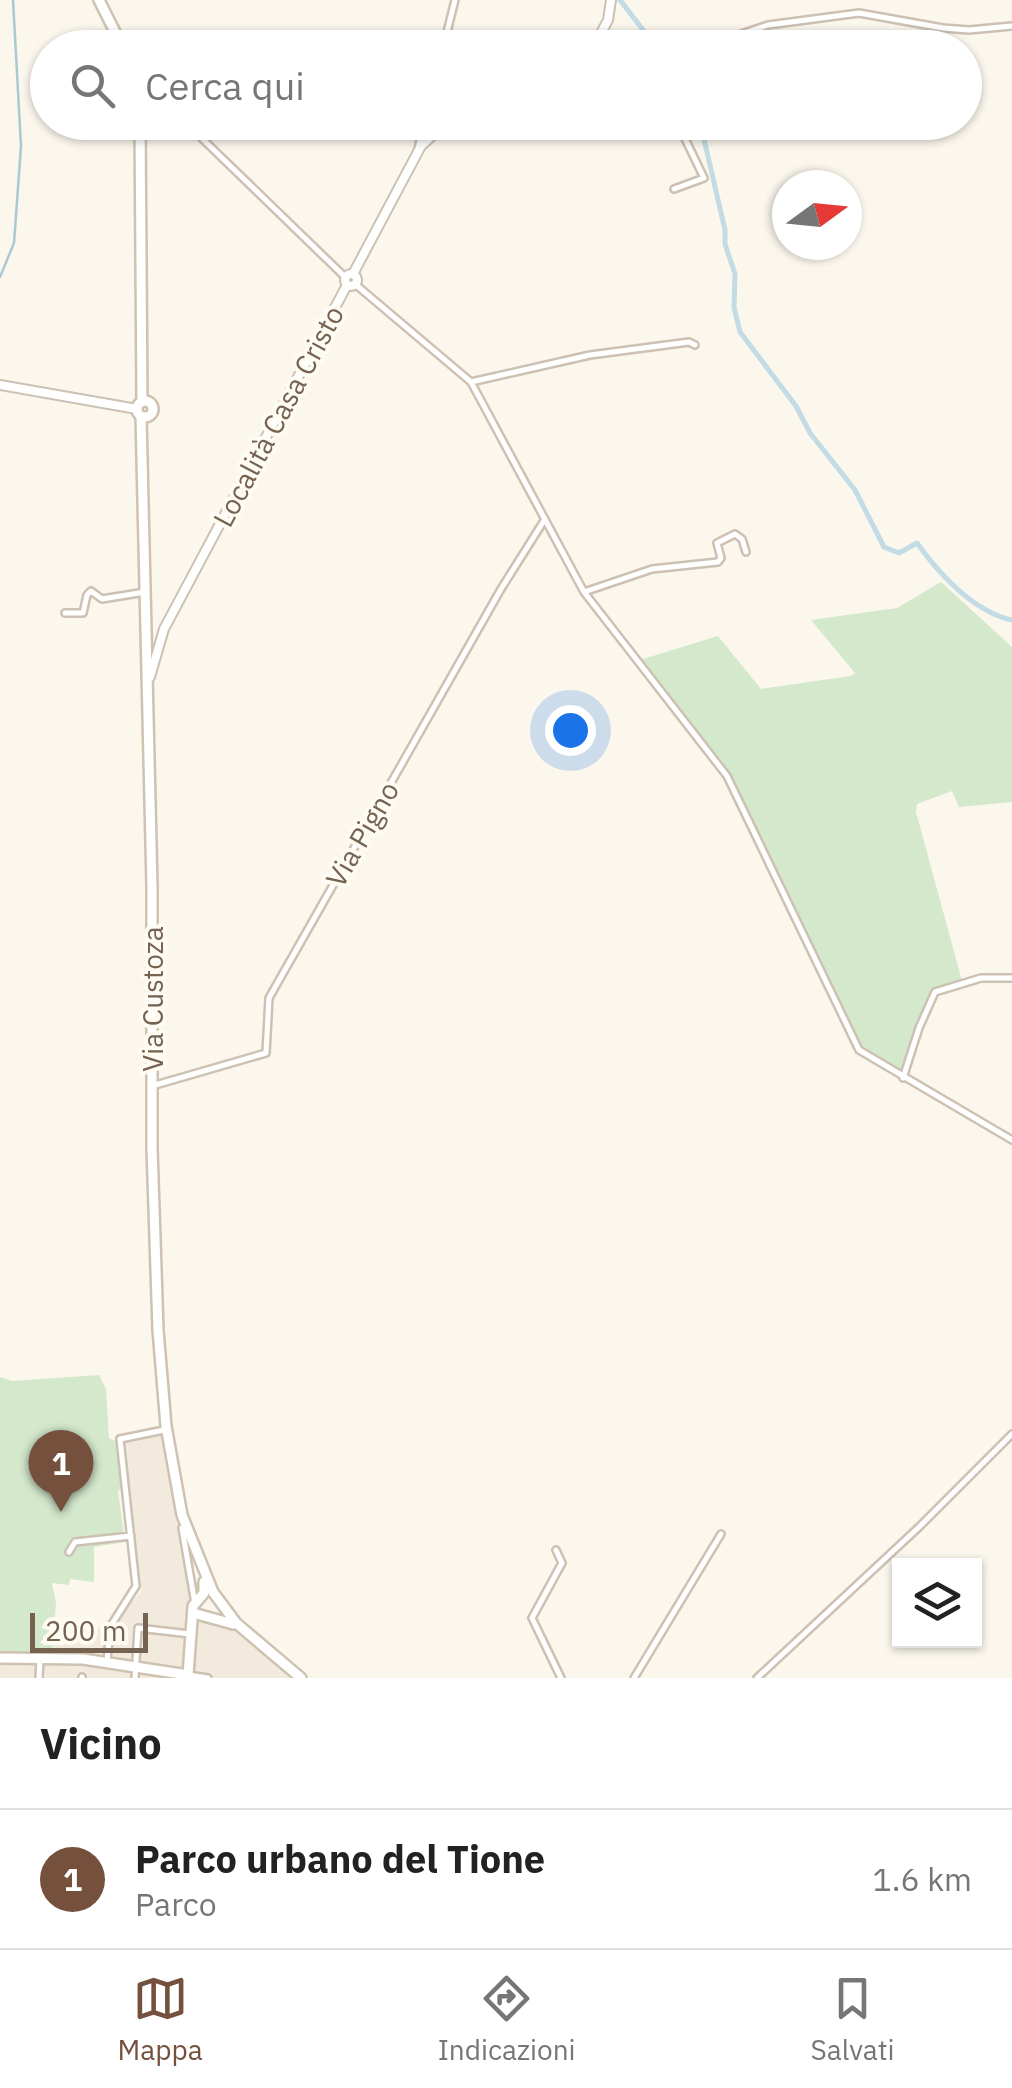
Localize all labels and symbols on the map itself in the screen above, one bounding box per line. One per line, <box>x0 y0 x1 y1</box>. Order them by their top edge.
north arrow <box>772 170 862 260</box>
street label: Località Casa Cristo <box>204 299 352 533</box>
your location <box>545 705 596 756</box>
street label: Via Pigno <box>317 775 407 893</box>
street label: Via Custoza <box>134 926 171 1072</box>
pin: 1 <box>28 1430 94 1512</box>
scale bar <box>30 1608 148 1652</box>

